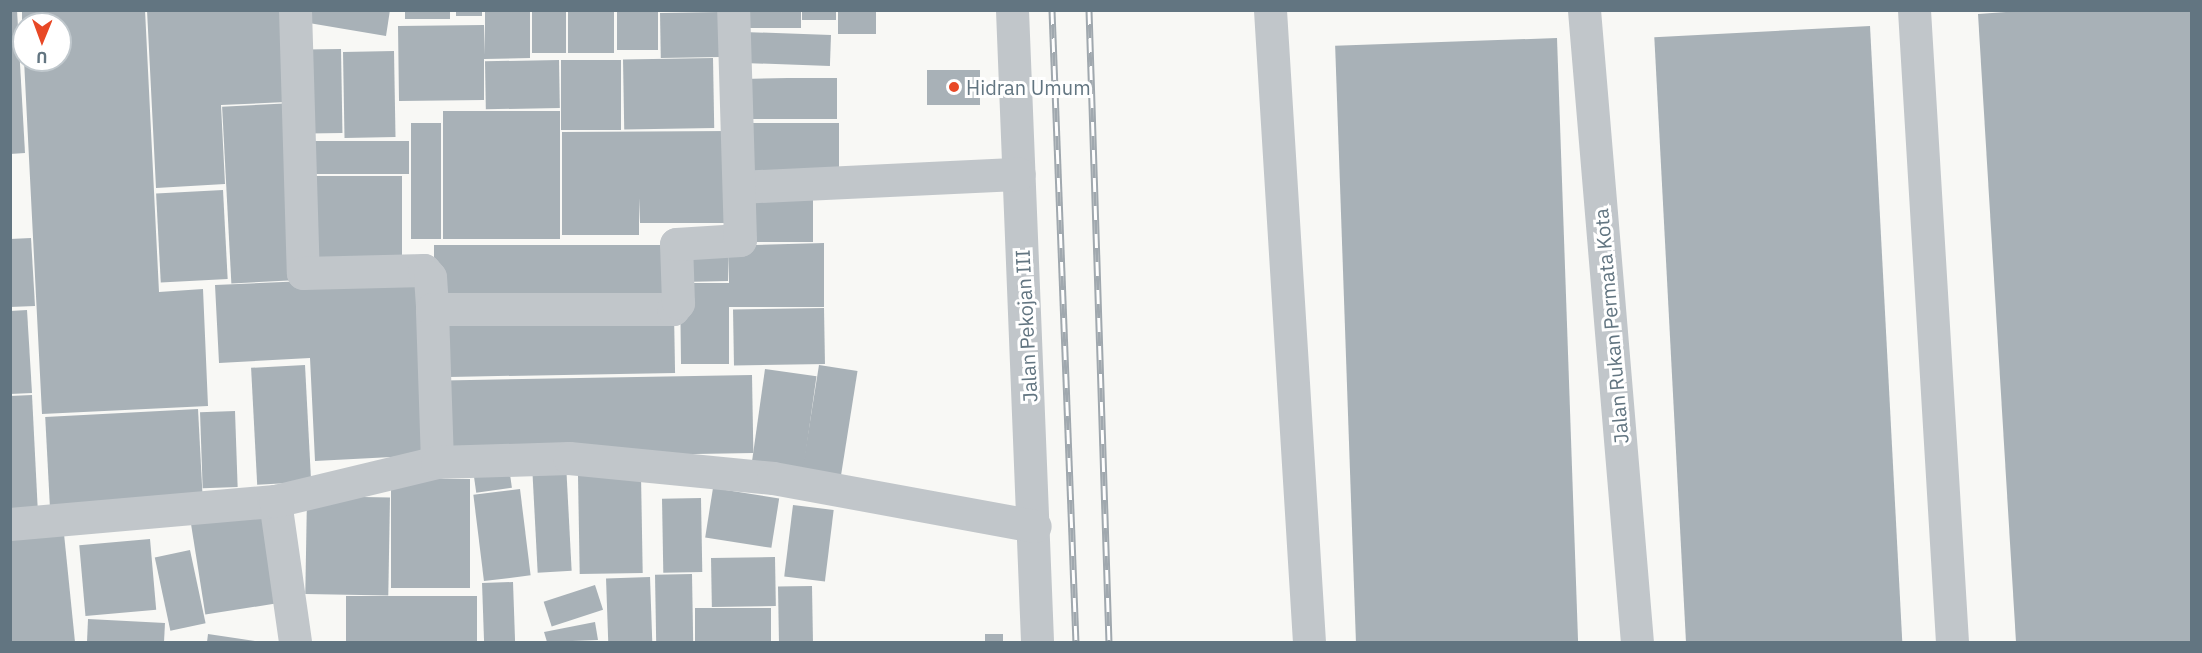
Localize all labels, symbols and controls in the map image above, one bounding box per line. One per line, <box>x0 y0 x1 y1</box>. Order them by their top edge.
north arrow <box>12 12 72 72</box>
text: U <box>36 48 47 68</box>
place label: Hidran Umum <box>966 75 1091 99</box>
marker: Hidran Umum <box>947 80 961 94</box>
street label: Jalan Rukan Permata Kota <box>1589 207 1633 445</box>
street label: Jalan Pekojan III <box>1010 249 1042 403</box>

